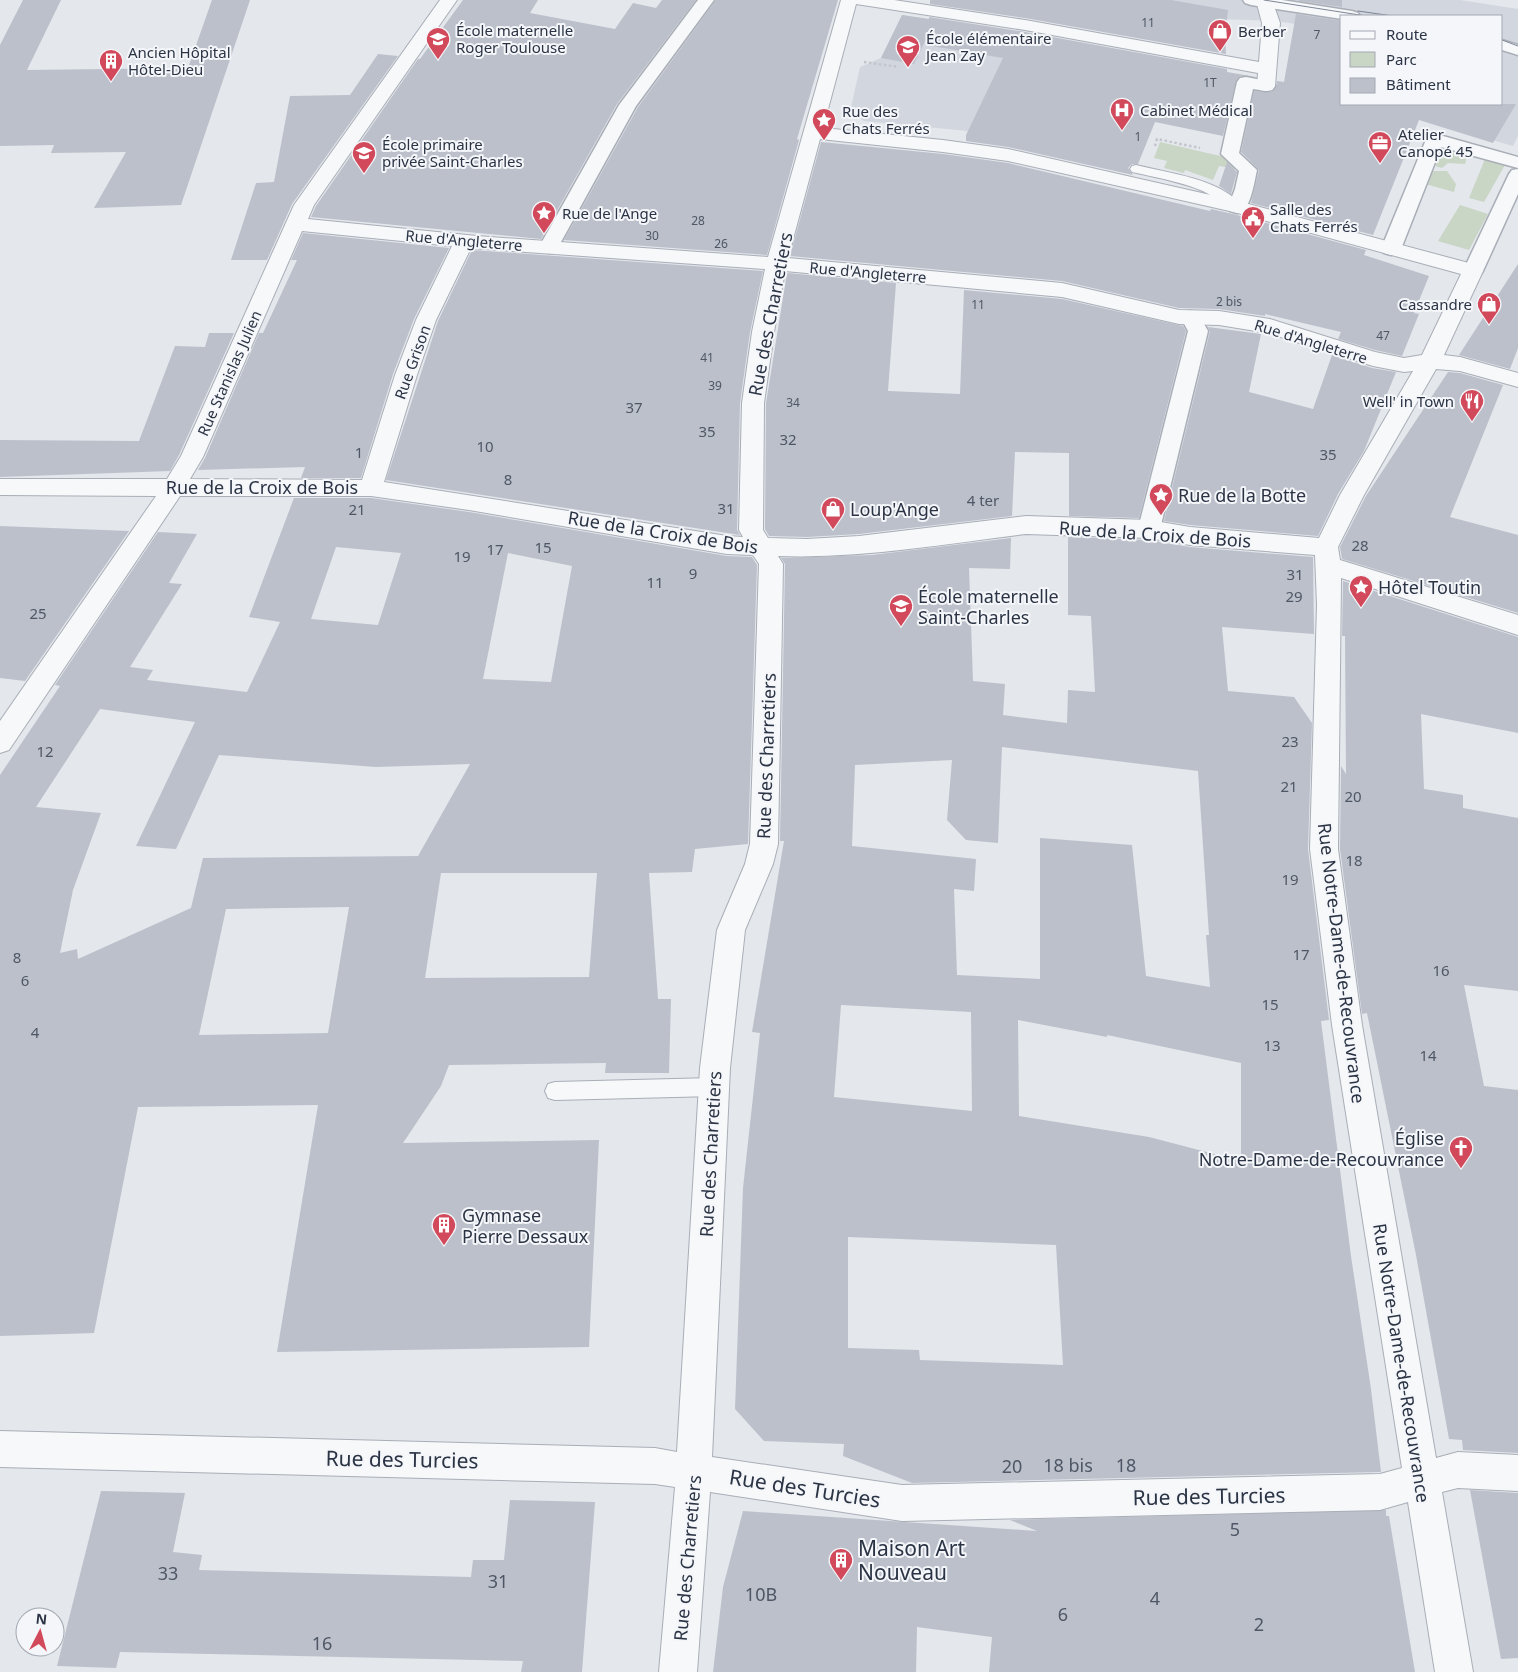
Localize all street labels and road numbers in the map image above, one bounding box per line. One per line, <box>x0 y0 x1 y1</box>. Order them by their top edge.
street label: Rue d'Angleterre <box>405 225 523 255</box>
street label: Rue des Charretiers <box>742 230 798 398</box>
street label: Rue d'Angleterre <box>809 257 927 287</box>
street label: Rue Stanislas Julien <box>192 307 266 439</box>
street label: Rue d'Angleterre <box>1252 314 1370 368</box>
street label: Rue Grison <box>389 322 435 402</box>
street label: Rue de la Croix de Bois <box>166 475 358 499</box>
street label: Rue de la Croix de Bois <box>566 505 760 559</box>
street label: Rue de la Croix de Bois <box>1058 515 1252 553</box>
street label: Rue des Charretiers <box>751 672 781 840</box>
street label: Rue Notre-Dame-de-Recouvrance <box>1313 821 1371 1105</box>
street label: Rue des Charretiers <box>694 1070 726 1238</box>
street label: Rue Notre-Dame-de-Recouvrance <box>1368 1222 1436 1504</box>
street label: Rue des Turcies <box>325 1444 479 1474</box>
street label: Rue des Turcies <box>727 1462 883 1514</box>
street label: Rue des Charretiers <box>668 1474 706 1642</box>
street label: Rue des Turcies <box>1132 1481 1286 1511</box>

